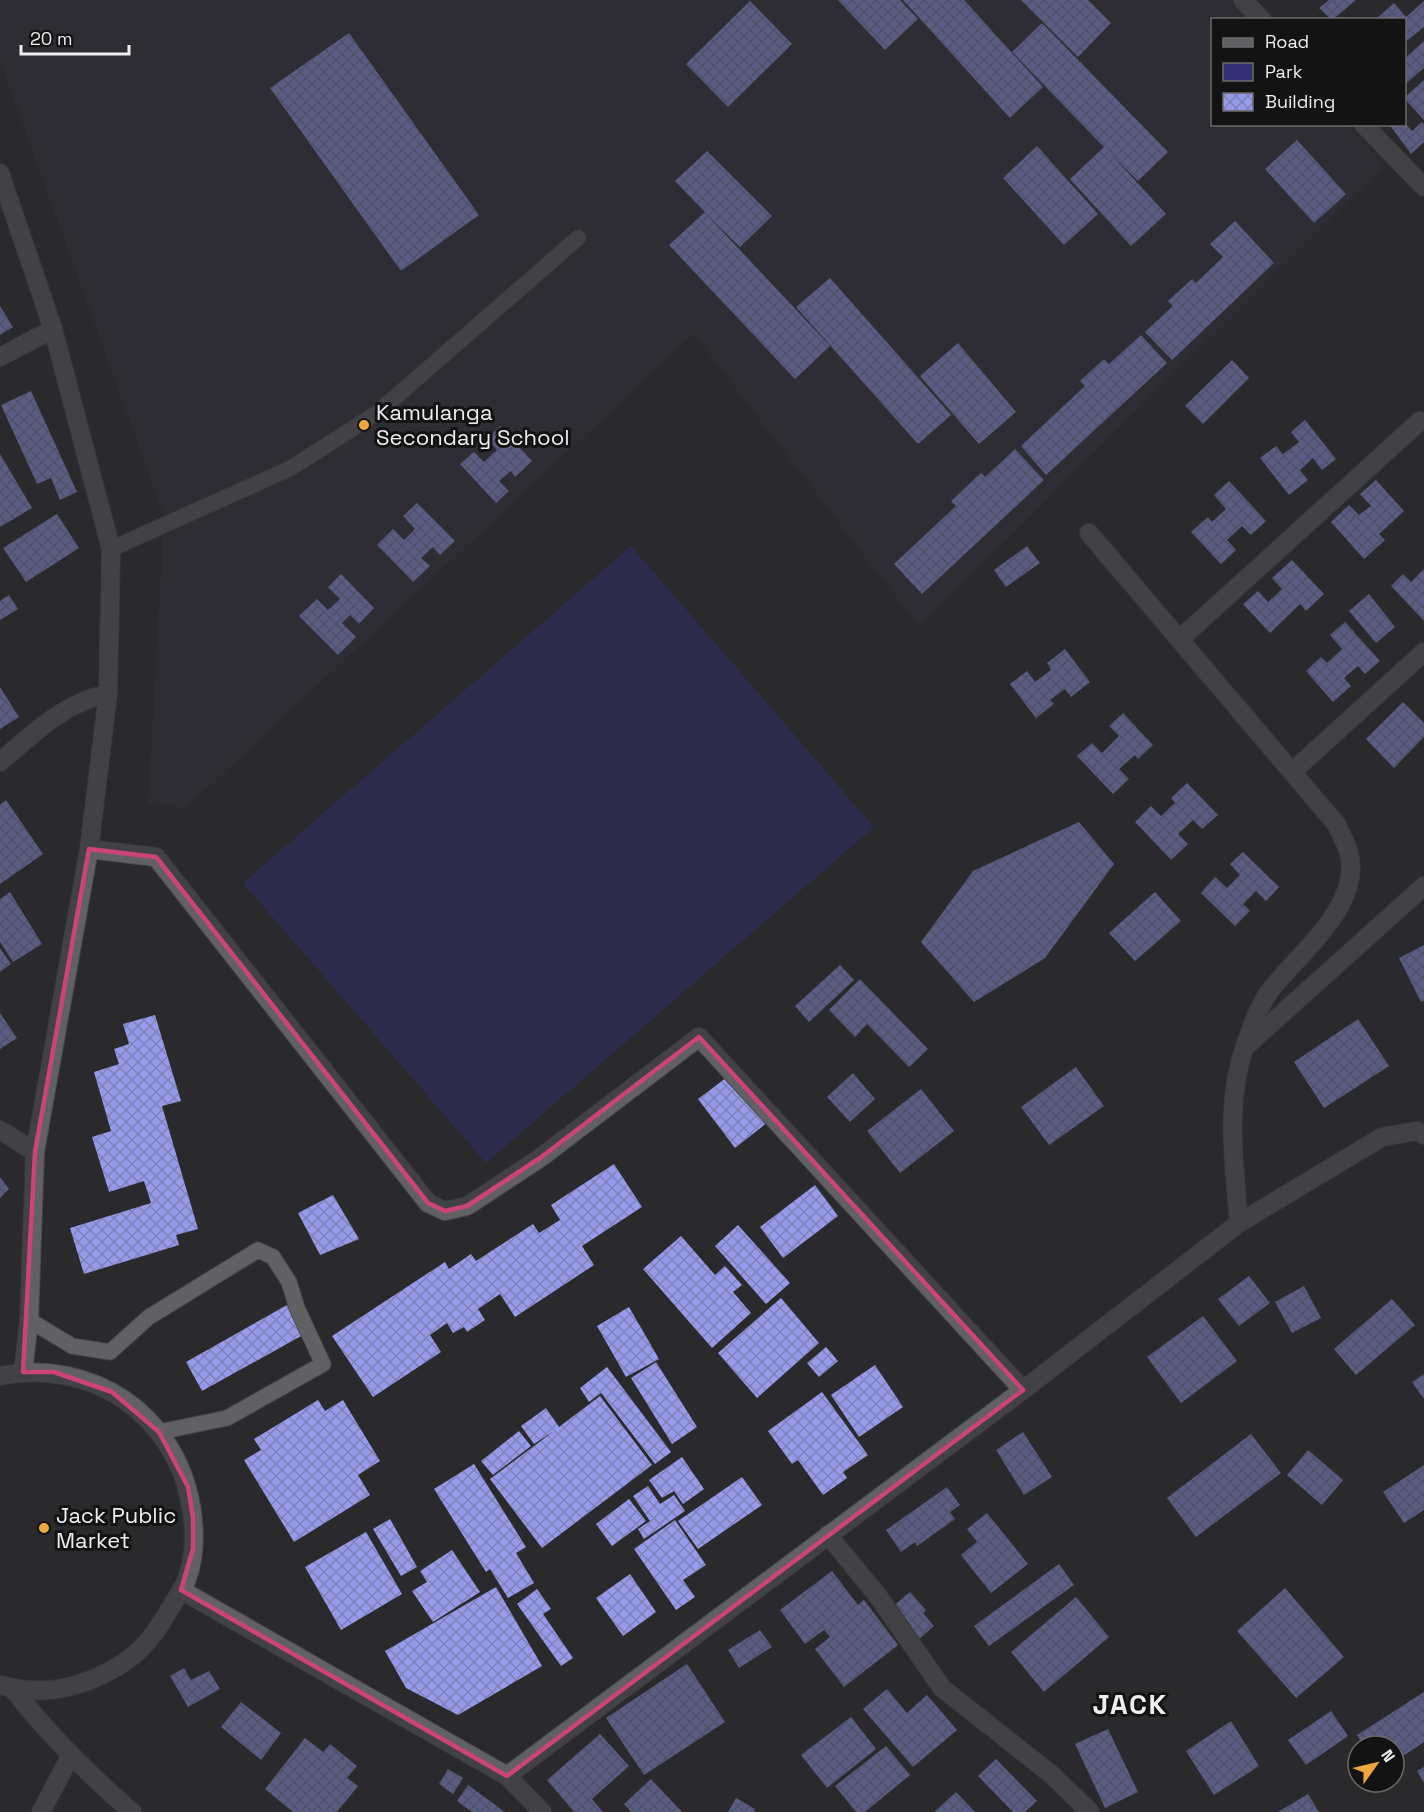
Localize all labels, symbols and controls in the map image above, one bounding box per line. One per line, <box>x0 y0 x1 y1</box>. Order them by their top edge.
scale bar <box>21 18 129 56</box>
legend <box>1211 18 1406 126</box>
text: 20 m <box>30 27 73 50</box>
text: Road <box>1265 30 1309 53</box>
text: Park <box>1265 60 1303 83</box>
text: Building <box>1265 90 1335 113</box>
place label: Kamulanga Secondary School <box>376 398 570 451</box>
marker: Kamulanga Secondary School <box>357 418 371 432</box>
place label: Jack Public Market <box>56 1501 176 1554</box>
marker: Jack Public Market <box>37 1521 51 1535</box>
district label: JACK <box>1092 1686 1168 1722</box>
north arrow <box>1346 1734 1406 1794</box>
text: N <box>1376 1746 1400 1766</box>

